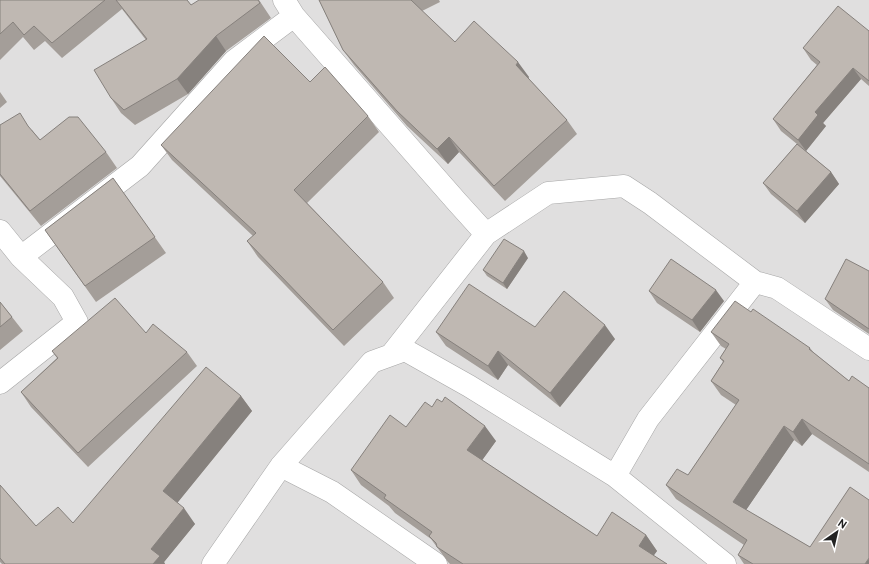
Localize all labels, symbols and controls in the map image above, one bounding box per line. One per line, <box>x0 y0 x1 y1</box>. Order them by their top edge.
north arrow <box>817 512 857 552</box>
text: N <box>835 517 849 533</box>

